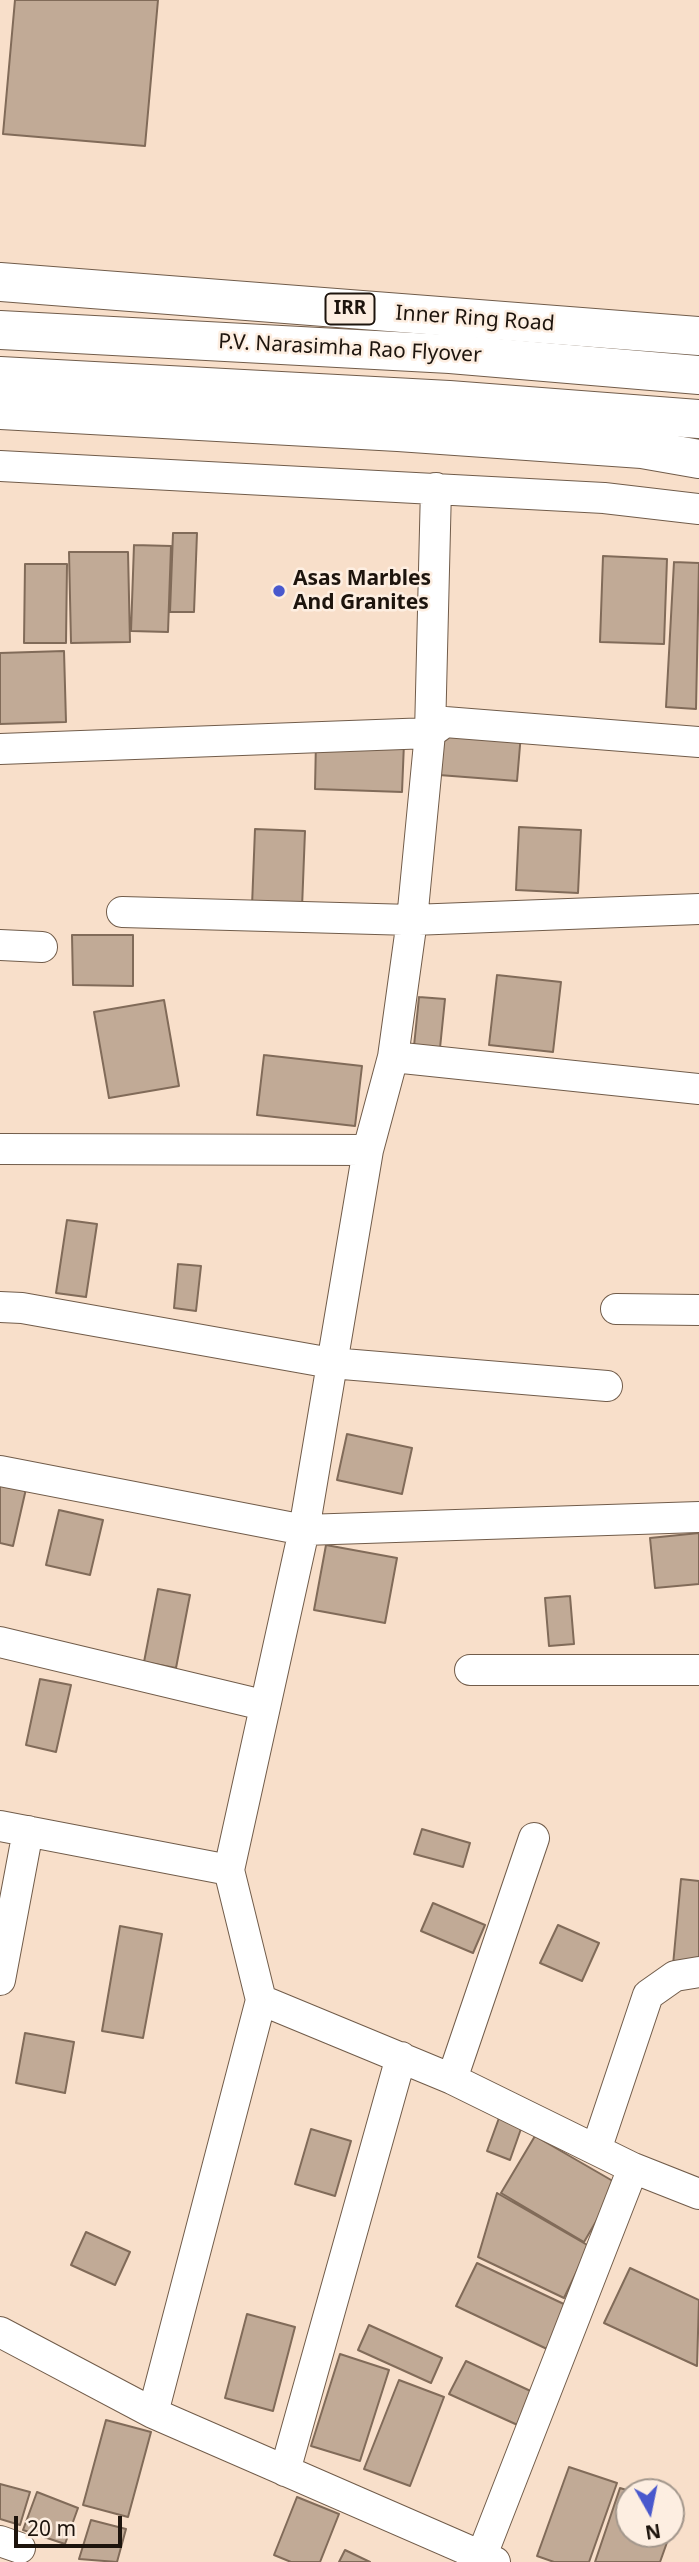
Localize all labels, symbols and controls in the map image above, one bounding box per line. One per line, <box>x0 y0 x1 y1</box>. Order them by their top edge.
road number: IRR <box>326 294 374 324</box>
street label: Inner Ring Road <box>395 301 555 337</box>
street label: P.V. Narasimha Rao Flyover <box>218 330 482 368</box>
place label: Asas Marbles And Granites <box>293 566 431 616</box>
marker: Asas Marbles And Granites <box>271 583 287 599</box>
north arrow <box>615 2478 685 2548</box>
scale bar <box>18 2502 126 2546</box>
text: 20 m <box>27 2514 76 2542</box>
text: N <box>643 2518 663 2546</box>

